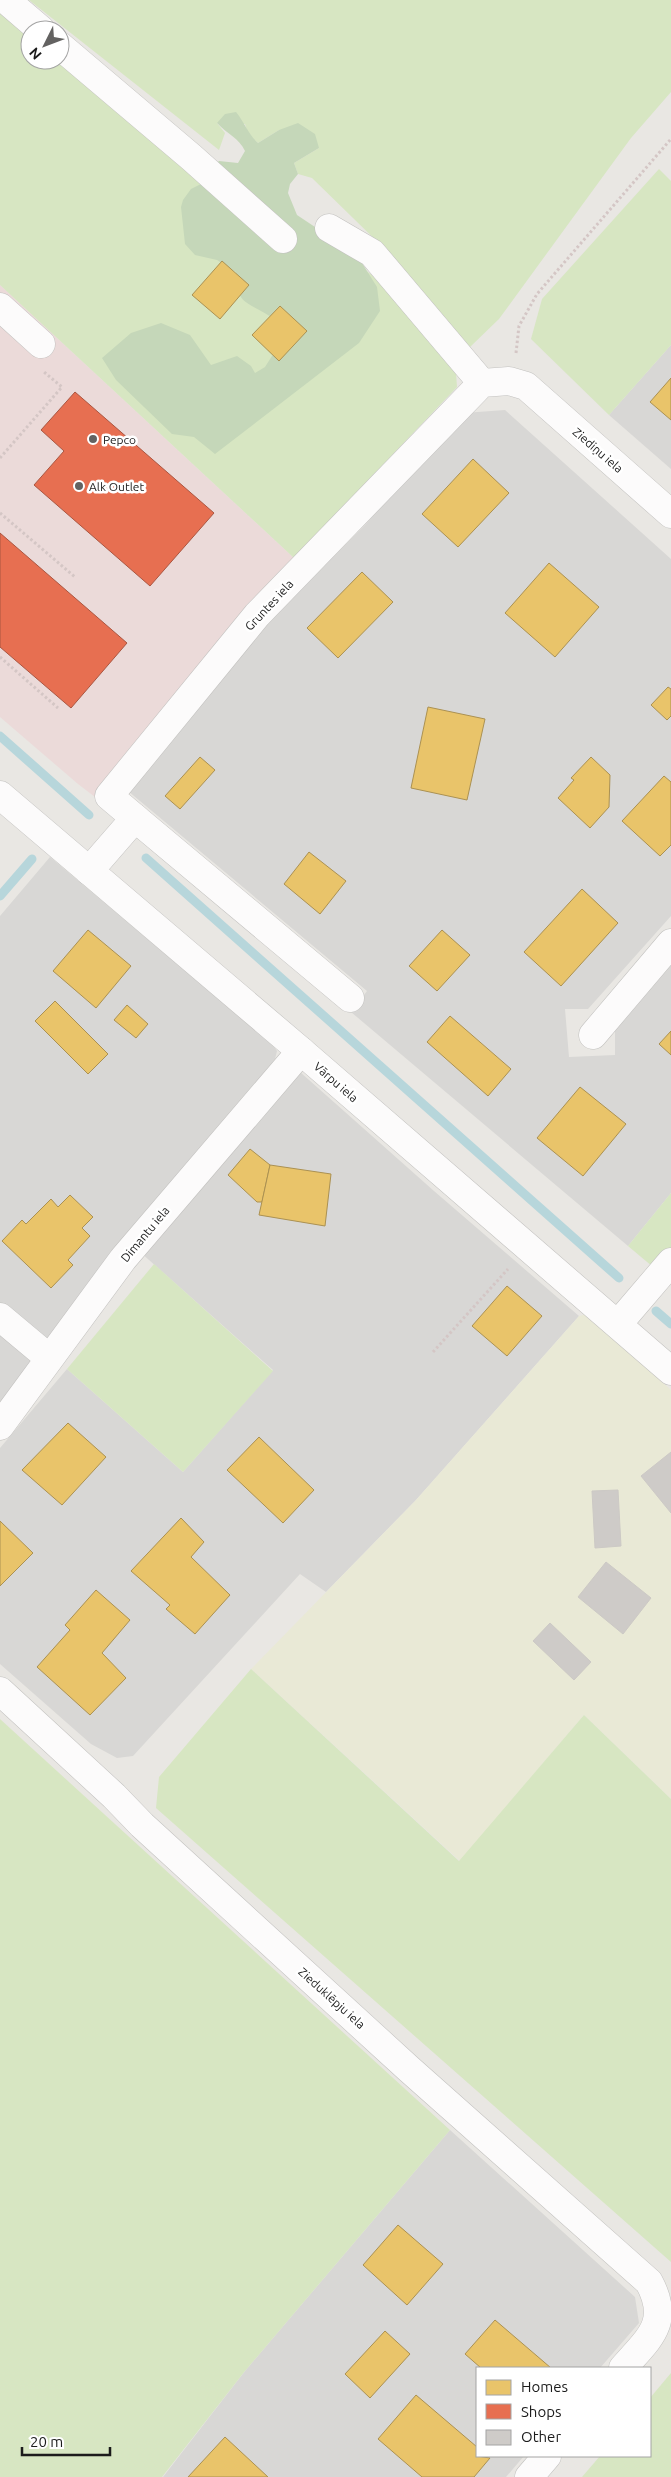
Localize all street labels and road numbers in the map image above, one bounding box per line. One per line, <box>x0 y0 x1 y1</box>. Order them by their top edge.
street label: Ziediņu iela <box>570 425 626 475</box>
street label: Gruntes iela <box>242 577 296 633</box>
street label: Vārpu iela <box>311 1059 361 1105</box>
street label: Dimantu iela <box>118 1204 172 1264</box>
street label: Zieduklēpju iela <box>296 1965 368 2031</box>

